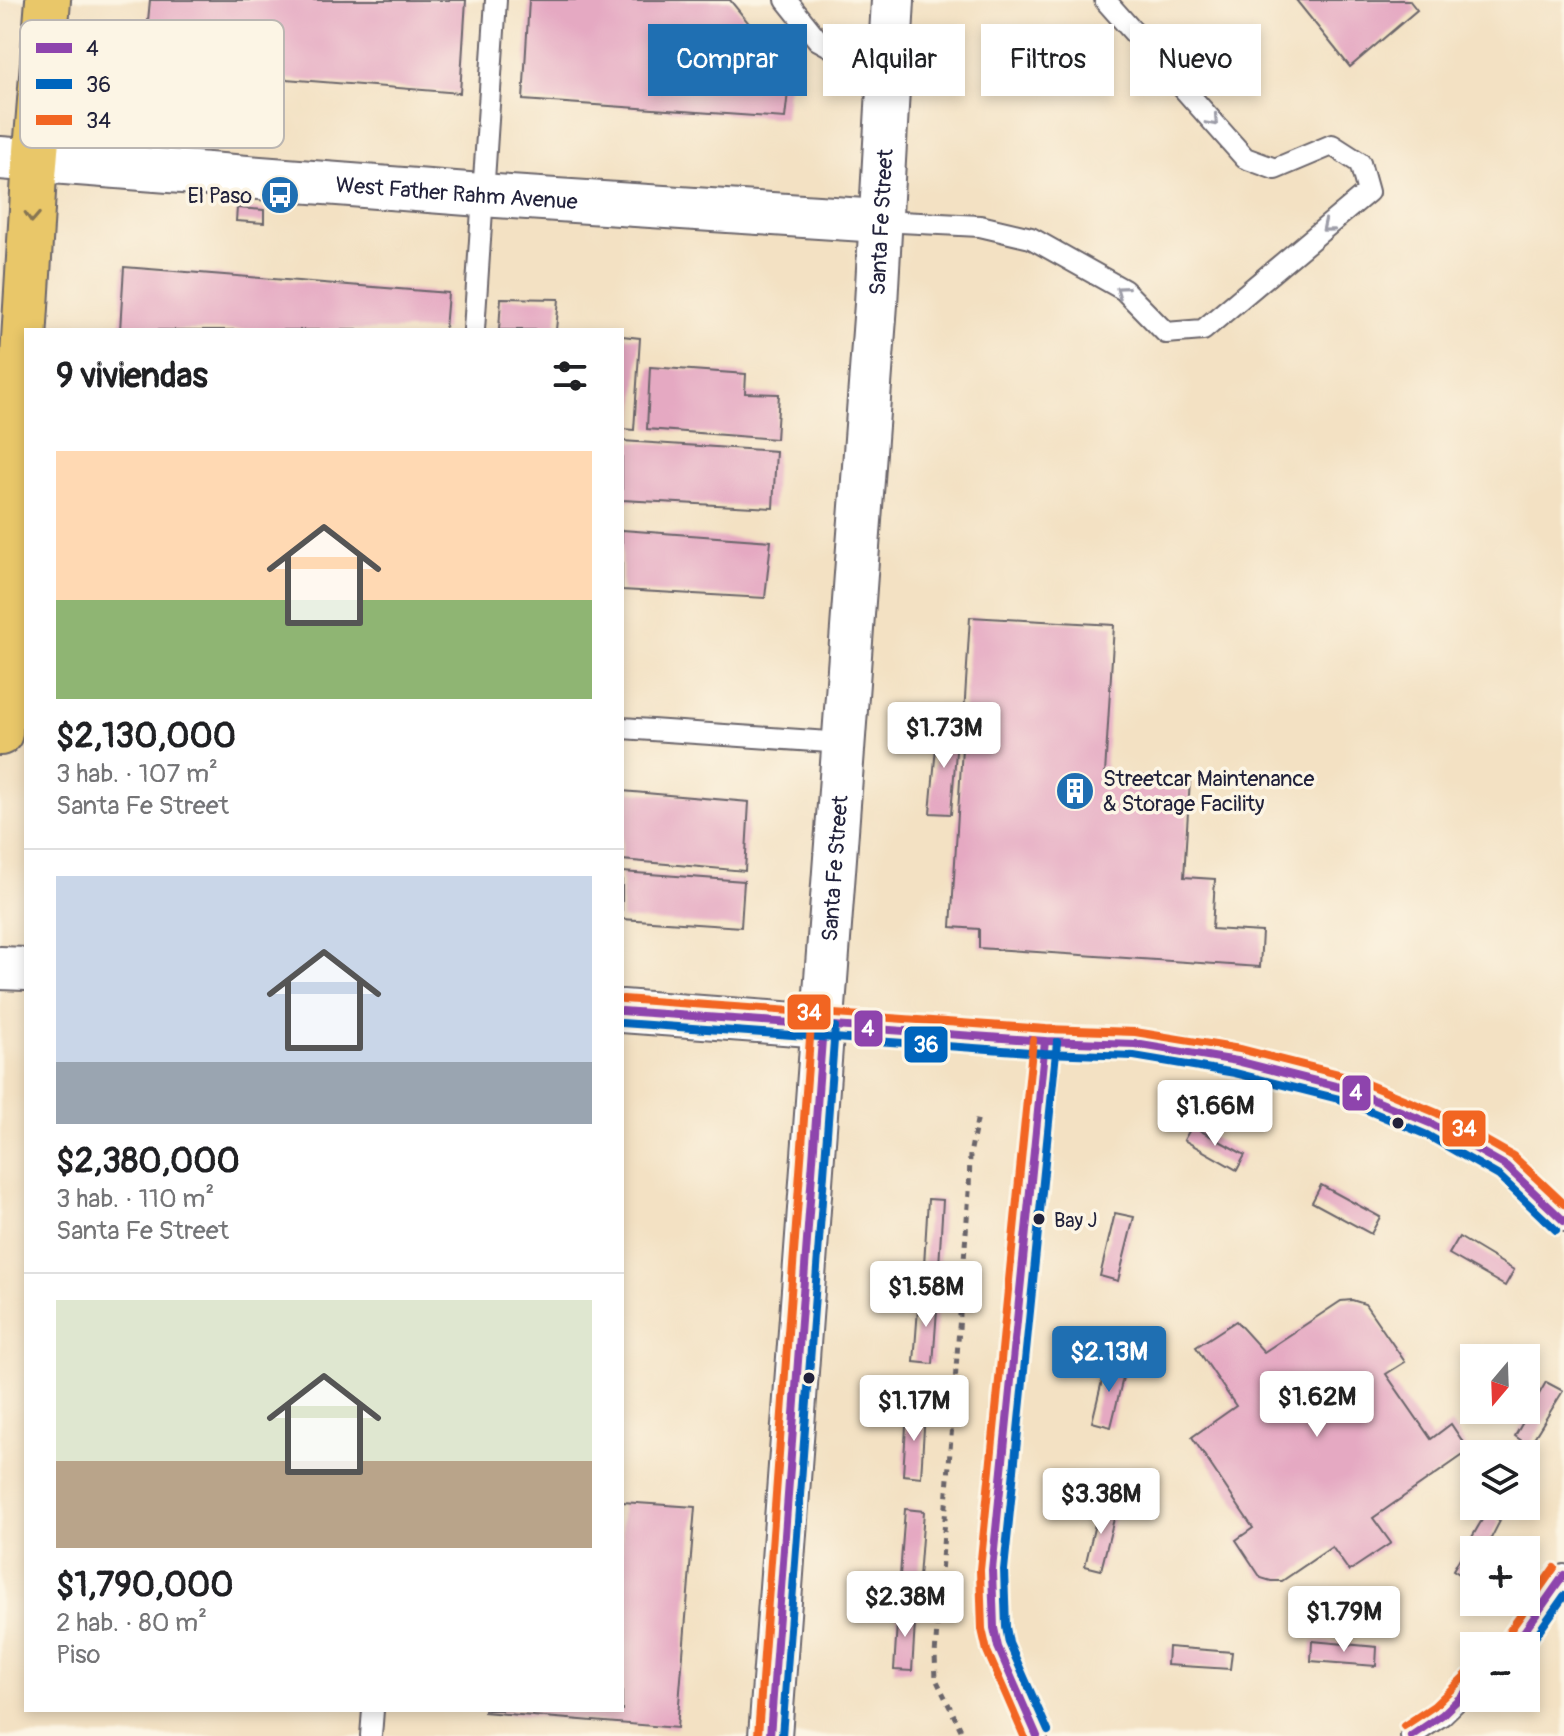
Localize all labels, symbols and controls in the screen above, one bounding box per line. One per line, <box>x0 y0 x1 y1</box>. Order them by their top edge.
legend <box>20 20 284 148</box>
chip: Comprar <box>648 24 807 96</box>
chip: Alquilar <box>823 24 965 96</box>
chip: Filtros <box>981 24 1114 96</box>
chip: Nuevo <box>1130 24 1261 96</box>
text: 4 <box>86 35 99 63</box>
text: 36 <box>86 71 111 99</box>
text: 34 <box>86 107 111 135</box>
one-way arrow <box>1203 112 1217 127</box>
street label: Santa Fe Street <box>864 148 900 296</box>
street label: West Father Rahm Avenue <box>335 171 579 216</box>
bus stop icon: El Paso <box>259 174 301 216</box>
place label: El Paso <box>187 182 252 210</box>
one-way arrow <box>23 211 40 224</box>
one-way arrow <box>1321 217 1336 232</box>
one-way arrow <box>1115 286 1130 300</box>
icon: filters <box>548 354 592 398</box>
text: 9 viviendas <box>56 355 208 398</box>
icon: home <box>252 503 396 647</box>
pin: $1.73M <box>879 702 1009 770</box>
text: $1.73M <box>906 712 982 744</box>
text: $2,130,000 <box>56 715 236 758</box>
text: 3 hab. · 107 m² <box>56 758 218 790</box>
place label: Streetcar Maintenance & Storage Facility <box>1103 765 1315 818</box>
building icon: Streetcar Maintenance & Storage Facility <box>1054 770 1096 812</box>
text: Santa Fe Street <box>56 790 229 822</box>
street label: Santa Fe Street <box>816 794 855 943</box>
icon: home <box>252 928 396 1072</box>
line badge: 34 <box>786 993 832 1031</box>
text: 34 <box>796 999 822 1027</box>
line badge: 4 <box>853 1009 884 1048</box>
text: 4 <box>862 1015 875 1043</box>
line badge: 36 <box>903 1025 949 1064</box>
text: 36 <box>913 1031 939 1059</box>
line badge: 4 <box>1341 1074 1372 1112</box>
text: 4 <box>1350 1079 1363 1107</box>
pin: $1.66M <box>1150 1080 1280 1148</box>
text: $1.66M <box>1176 1090 1254 1122</box>
line badge: 34 <box>1441 1109 1487 1148</box>
unlabelled marker <box>1390 1115 1406 1131</box>
text: 34 <box>1451 1115 1477 1143</box>
text: $2,380,000 <box>56 1140 240 1183</box>
text: 3 hab. · 110 m² <box>56 1183 214 1215</box>
place label: Bay J <box>1054 1208 1097 1233</box>
marker: Bay J <box>1031 1211 1047 1227</box>
text: Santa Fe Street <box>56 1215 229 1247</box>
pin: $1.58M <box>861 1261 991 1329</box>
text: $1.58M <box>888 1271 964 1303</box>
pin: $2.13M <box>1044 1326 1174 1394</box>
text: $2.13M <box>1070 1336 1148 1368</box>
north arrow <box>1460 1344 1540 1424</box>
map controls <box>1460 1344 1540 1712</box>
icon: home <box>252 1352 396 1496</box>
unlabelled marker <box>801 1370 817 1386</box>
pin: $1.62M <box>1252 1371 1382 1439</box>
pin: $1.17M <box>849 1375 979 1443</box>
text: $1.62M <box>1278 1381 1356 1413</box>
text: $1.17M <box>878 1385 950 1417</box>
button: layers <box>1460 1440 1540 1520</box>
pin: $3.38M <box>1036 1468 1166 1536</box>
text: $3.38M <box>1061 1478 1141 1510</box>
button: + <box>1460 1536 1540 1616</box>
text: $1,790,000 <box>56 1564 233 1607</box>
pin: $2.38M <box>840 1571 970 1639</box>
text: $2.38M <box>865 1581 945 1613</box>
pin: $1.79M <box>1279 1586 1409 1654</box>
text: $1.79M <box>1306 1596 1382 1628</box>
text: 2 hab. · 80 m² <box>56 1607 207 1639</box>
button: − <box>1460 1632 1540 1712</box>
text: Piso <box>56 1639 101 1671</box>

